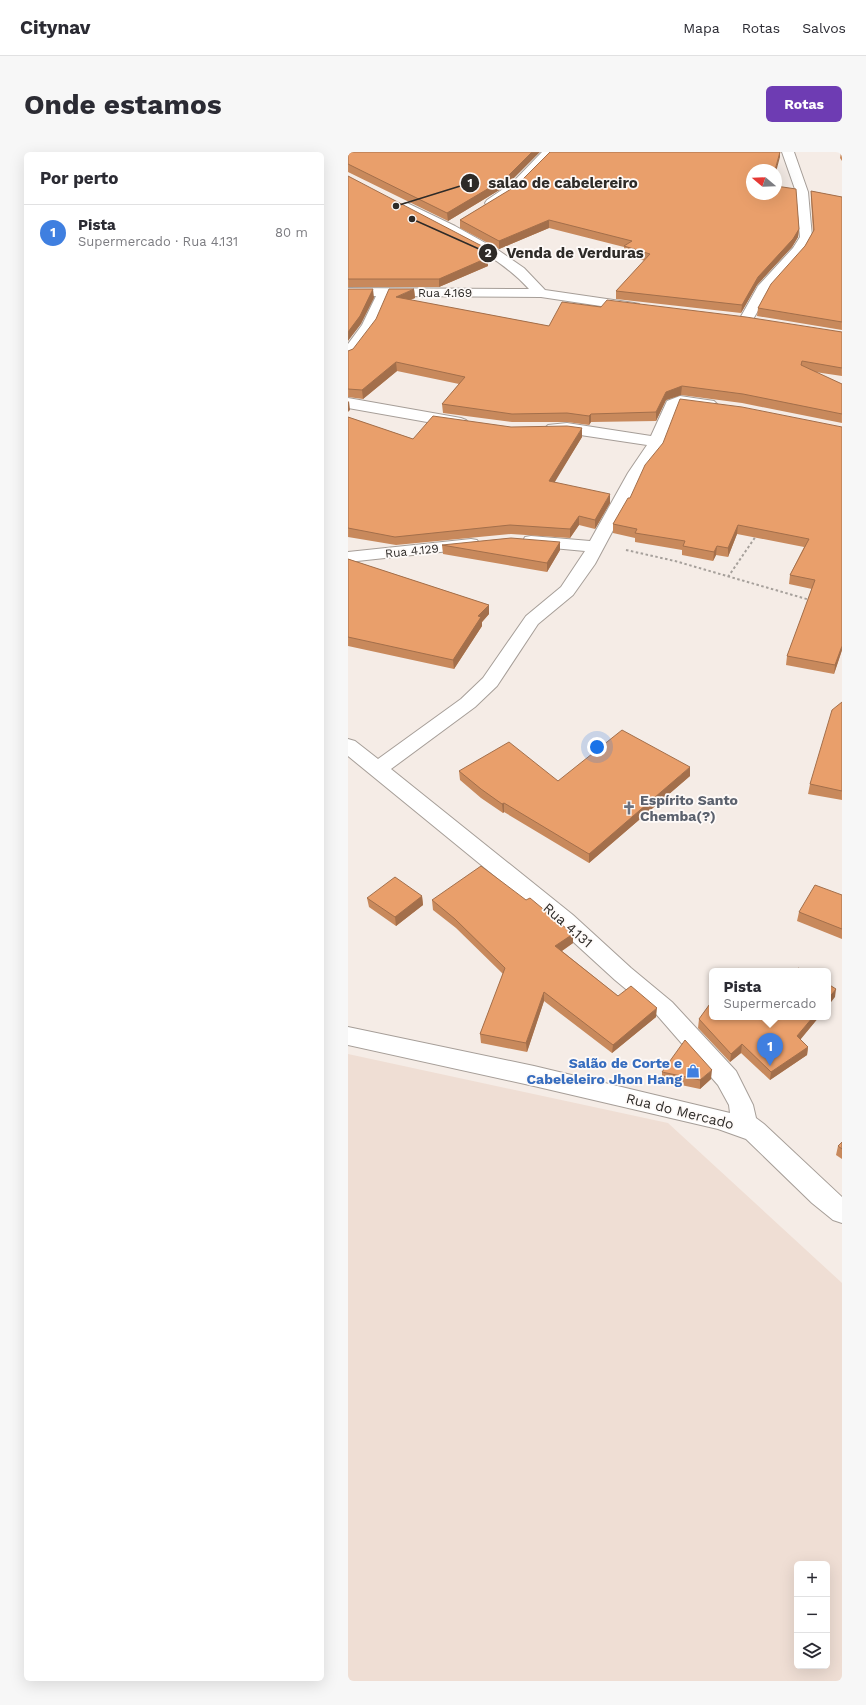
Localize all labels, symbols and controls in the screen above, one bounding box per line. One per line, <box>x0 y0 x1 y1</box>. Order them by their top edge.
text: Citynav <box>20 16 91 39</box>
text: Mapa <box>683 20 720 36</box>
text: Rotas <box>742 20 780 36</box>
text: Salvos <box>802 20 846 36</box>
button: Rotas <box>766 86 842 122</box>
text: Onde estamos <box>24 88 222 121</box>
north arrow <box>746 164 782 200</box>
text: Por perto <box>40 168 118 188</box>
callout: salao de cabelereiro <box>460 170 646 197</box>
text: salao de cabelereiro <box>488 174 638 192</box>
text: 1 <box>467 176 473 190</box>
text: Pista <box>78 216 116 234</box>
text: 1 <box>50 225 56 240</box>
text: 80 m <box>275 225 308 240</box>
text: Supermercado · Rua 4.131 <box>78 234 238 249</box>
callout: Venda de Verduras <box>478 239 652 266</box>
text: Venda de Verduras <box>506 244 644 262</box>
text: 2 <box>484 246 492 260</box>
street label: Rua 4.169 <box>418 286 472 300</box>
street label: Rua 4.129 <box>384 541 440 561</box>
your location <box>587 737 607 757</box>
place label: Espírito Santo Chemba(?) <box>640 792 738 824</box>
church icon: Espírito Santo Chemba(?) <box>621 800 637 816</box>
street label: Rua 4.131 <box>540 899 596 951</box>
popup <box>709 968 831 1020</box>
text: Pista <box>724 978 761 996</box>
text: Supermercado <box>724 996 816 1011</box>
pin: 1 <box>757 1033 783 1066</box>
place label: Salão de Corte e Cabeleleiro Jhon Hang <box>527 1055 682 1087</box>
shop icon: Salão de Corte e Cabeleleiro Jhon Hang <box>685 1063 701 1079</box>
street label: Rua do Mercado <box>624 1090 736 1132</box>
map controls <box>794 1561 830 1669</box>
button: + <box>794 1561 830 1597</box>
button: − <box>794 1597 830 1633</box>
button: layers <box>794 1633 830 1669</box>

